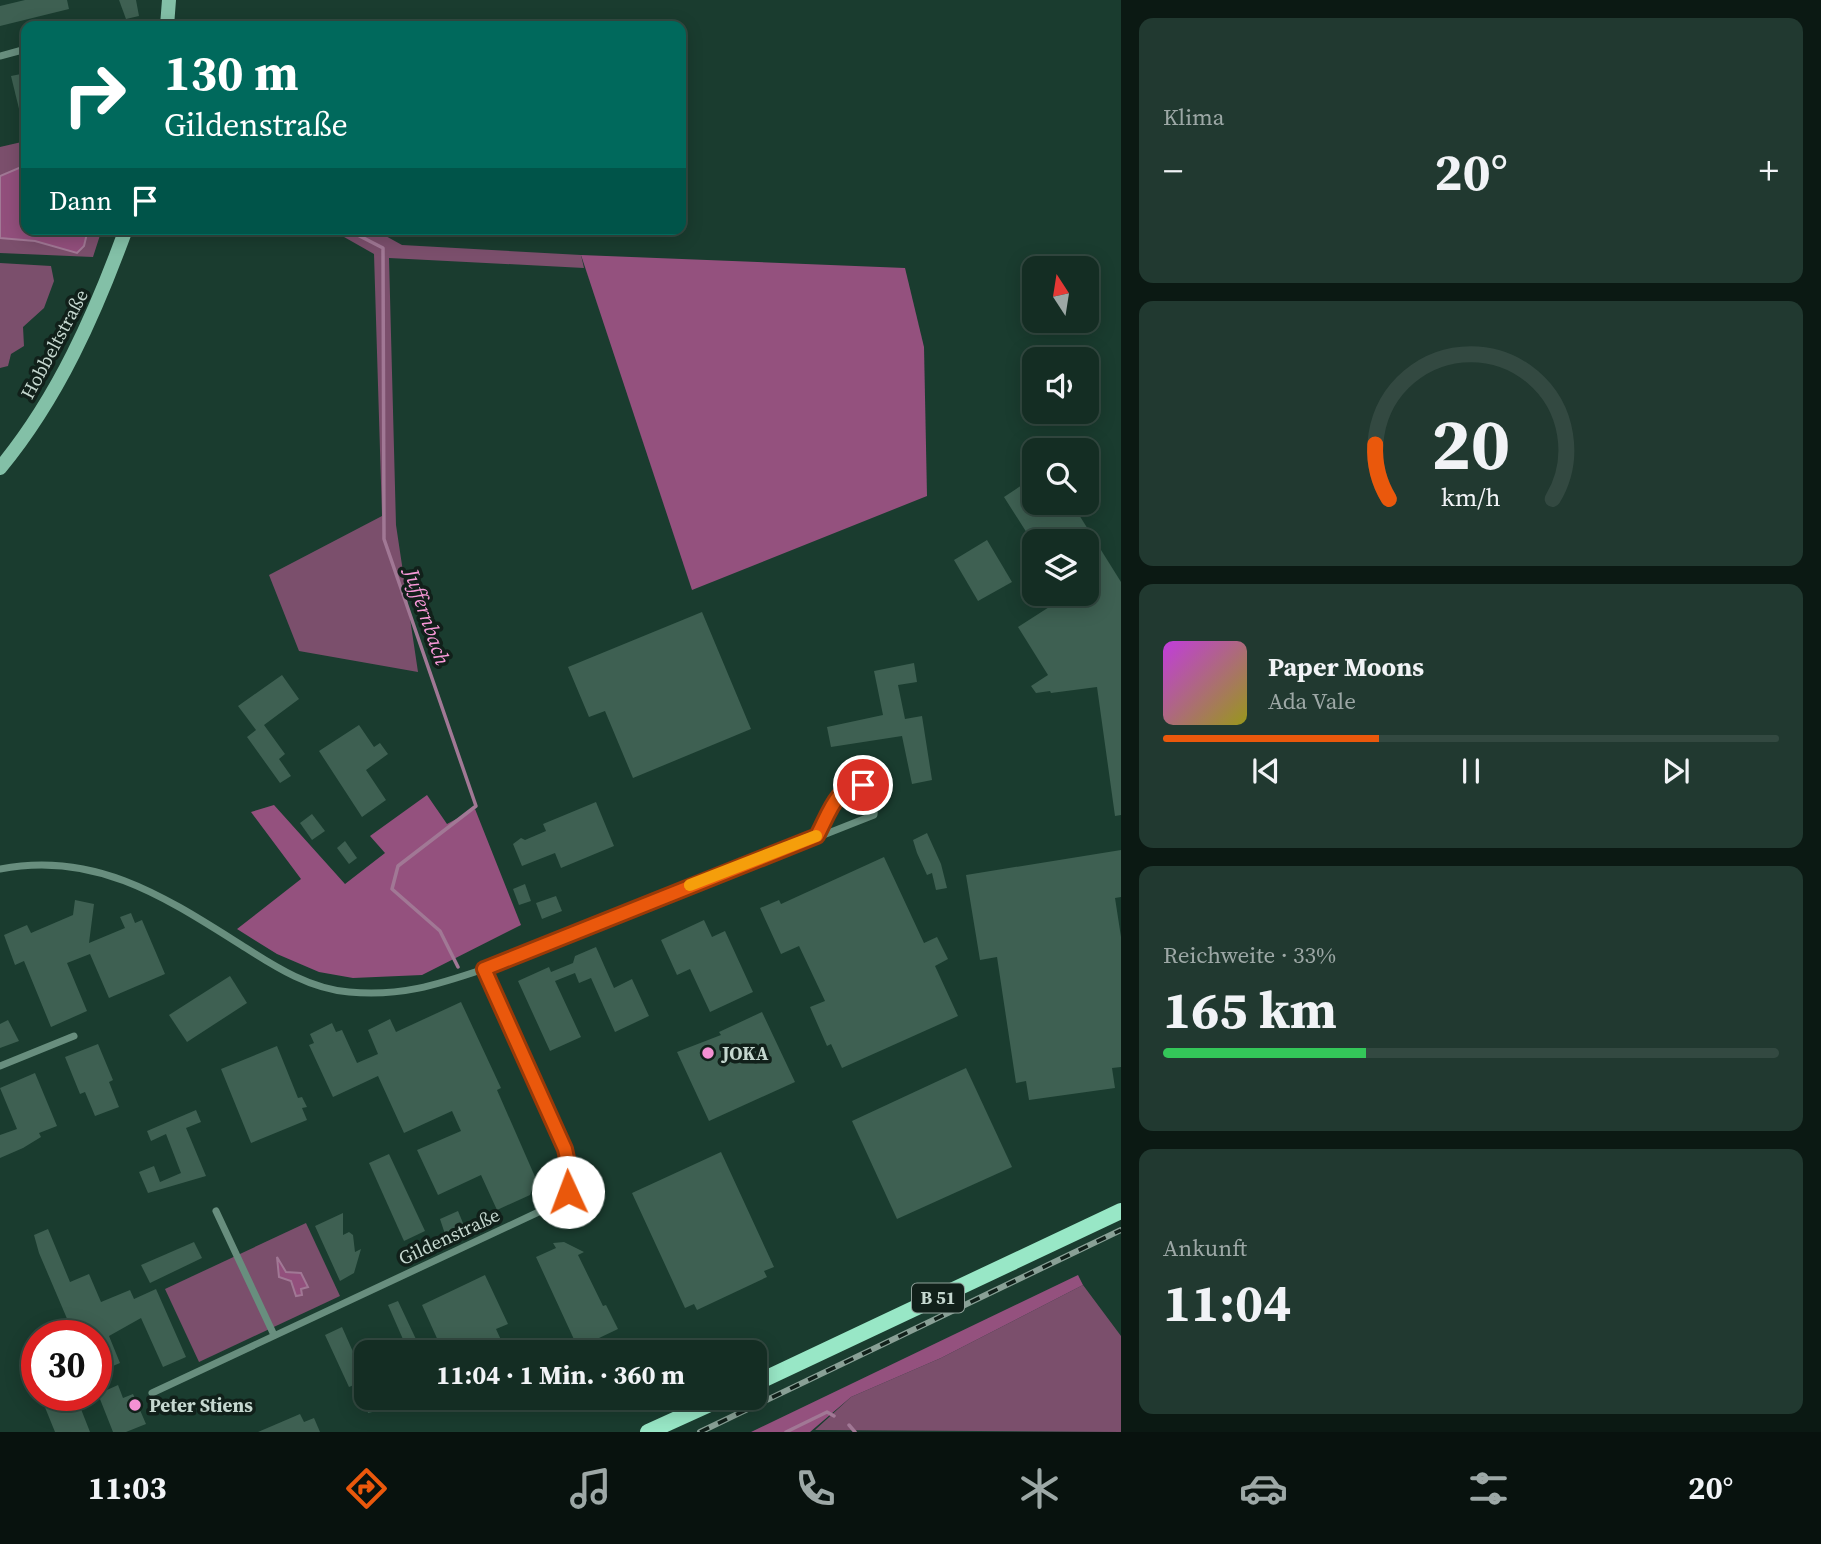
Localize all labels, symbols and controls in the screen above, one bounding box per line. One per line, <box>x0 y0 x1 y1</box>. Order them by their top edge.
text: 130 m <box>164 39 299 106</box>
icon: right <box>49 49 140 140</box>
text: Klima <box>1163 101 1224 133</box>
text: Gildenstraße <box>164 103 348 147</box>
text: 20° <box>1434 136 1508 207</box>
text: − <box>1163 145 1183 197</box>
text: + <box>1759 145 1779 197</box>
icon: arrive <box>126 182 164 220</box>
text: Dann <box>49 183 112 219</box>
north arrow <box>1022 256 1099 332</box>
map controls <box>1022 256 1099 606</box>
street label: Hobbeltstraße <box>14 285 94 403</box>
button: sound <box>1022 347 1099 424</box>
text: 20 <box>1432 395 1510 494</box>
button: search <box>1022 438 1099 515</box>
text: km/h <box>1441 480 1501 514</box>
button: layers <box>1022 529 1099 606</box>
water label: Juffernbach <box>396 562 458 669</box>
text: Paper Moons <box>1268 649 1424 685</box>
text: Ada Vale <box>1268 685 1356 717</box>
icon: previous <box>1247 752 1285 790</box>
icon: pause <box>1452 752 1490 790</box>
icon: next <box>1657 752 1695 790</box>
pin <box>833 755 893 815</box>
icon: arrive <box>844 766 882 804</box>
text: Reichweite · 33% <box>1163 939 1336 971</box>
text: 165 km <box>1163 974 1337 1045</box>
place label: JOKA <box>721 1040 769 1066</box>
marker: JOKA <box>700 1045 716 1061</box>
position arrow <box>531 1155 605 1229</box>
street label: Gildenstraße <box>394 1201 504 1271</box>
text: Ankunft <box>1163 1232 1247 1264</box>
text: 11:04 <box>1163 1267 1291 1338</box>
road number: B 51 <box>912 1283 964 1312</box>
speed limit sign: 30 <box>21 1320 112 1411</box>
text: 11:04 · 1 Min. · 360 m <box>436 1357 685 1393</box>
place label: Peter Stiens <box>149 1392 253 1418</box>
marker: Peter Stiens <box>127 1397 143 1413</box>
icon: directions <box>342 1464 391 1513</box>
icon: music <box>566 1464 615 1513</box>
icon: phone <box>791 1464 840 1513</box>
icon: climate <box>1015 1464 1064 1513</box>
icon: car <box>1239 1464 1288 1513</box>
icon: filters <box>1464 1464 1513 1513</box>
text: 11:03 <box>88 1466 167 1510</box>
text: 20° <box>1688 1466 1733 1510</box>

